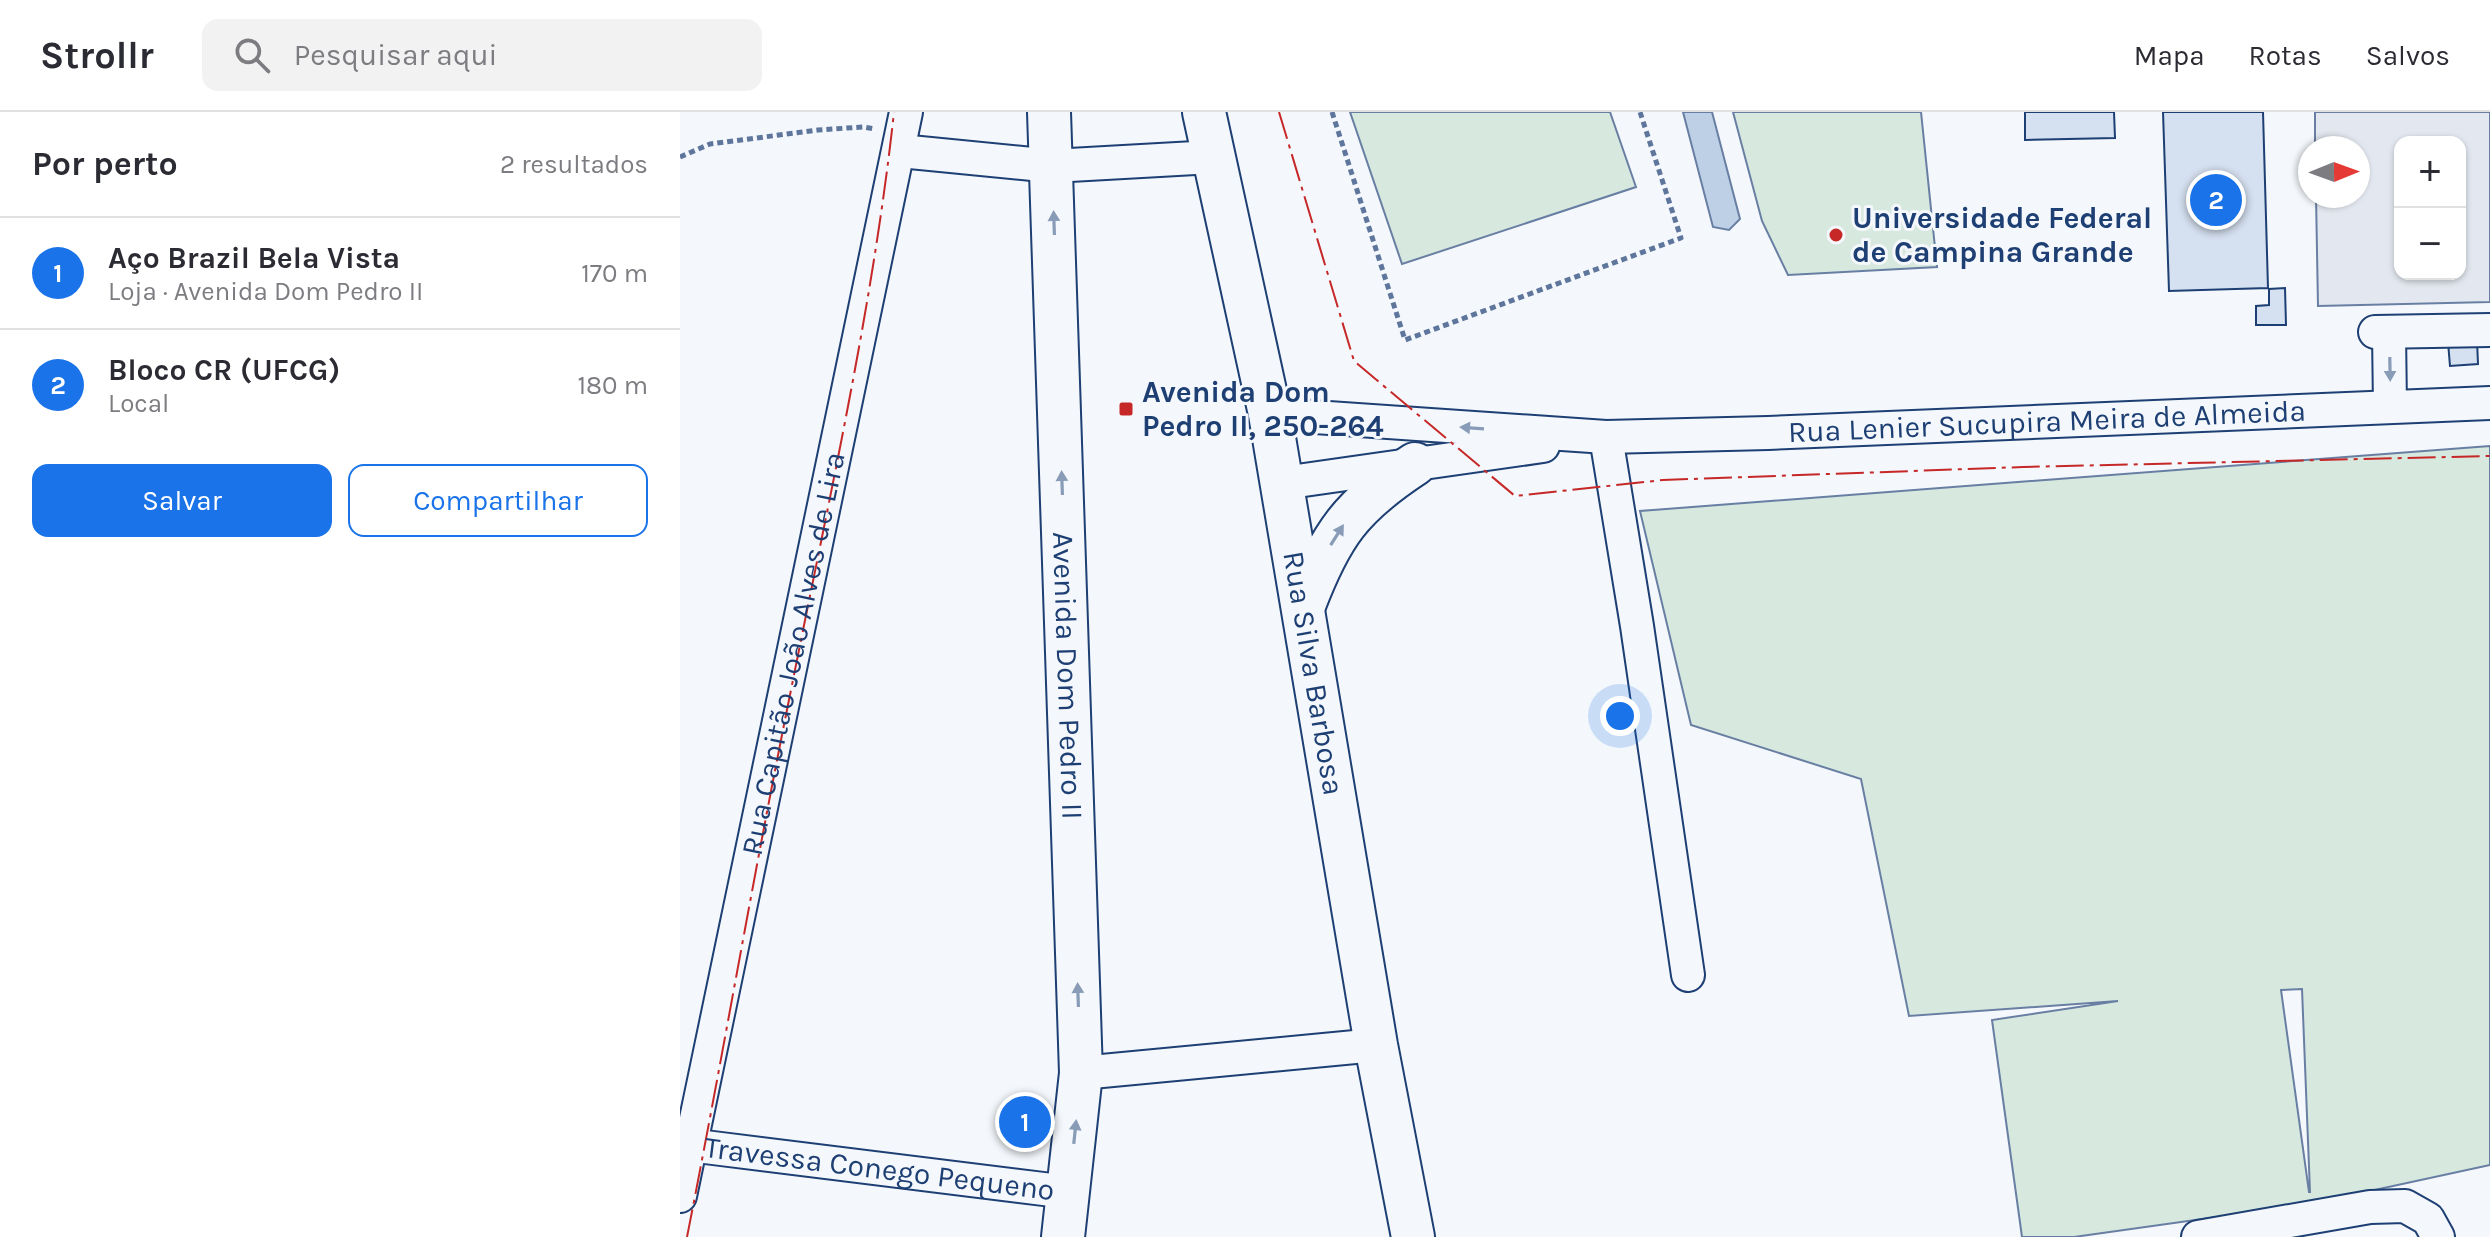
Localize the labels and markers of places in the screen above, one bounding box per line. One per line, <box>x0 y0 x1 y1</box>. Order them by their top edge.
pin: 2 <box>2190 170 2242 230</box>
place label: Universidade Federal de Campina Grande <box>1852 200 2152 270</box>
marker: Universidade Federal de Campina Grande <box>1827 226 1845 244</box>
place label: Avenida Dom Pedro II, 250-264 <box>1142 374 1384 444</box>
marker: Avenida Dom Pedro II, 250-264 <box>1117 400 1135 418</box>
pin: 1 <box>999 1092 1051 1152</box>

